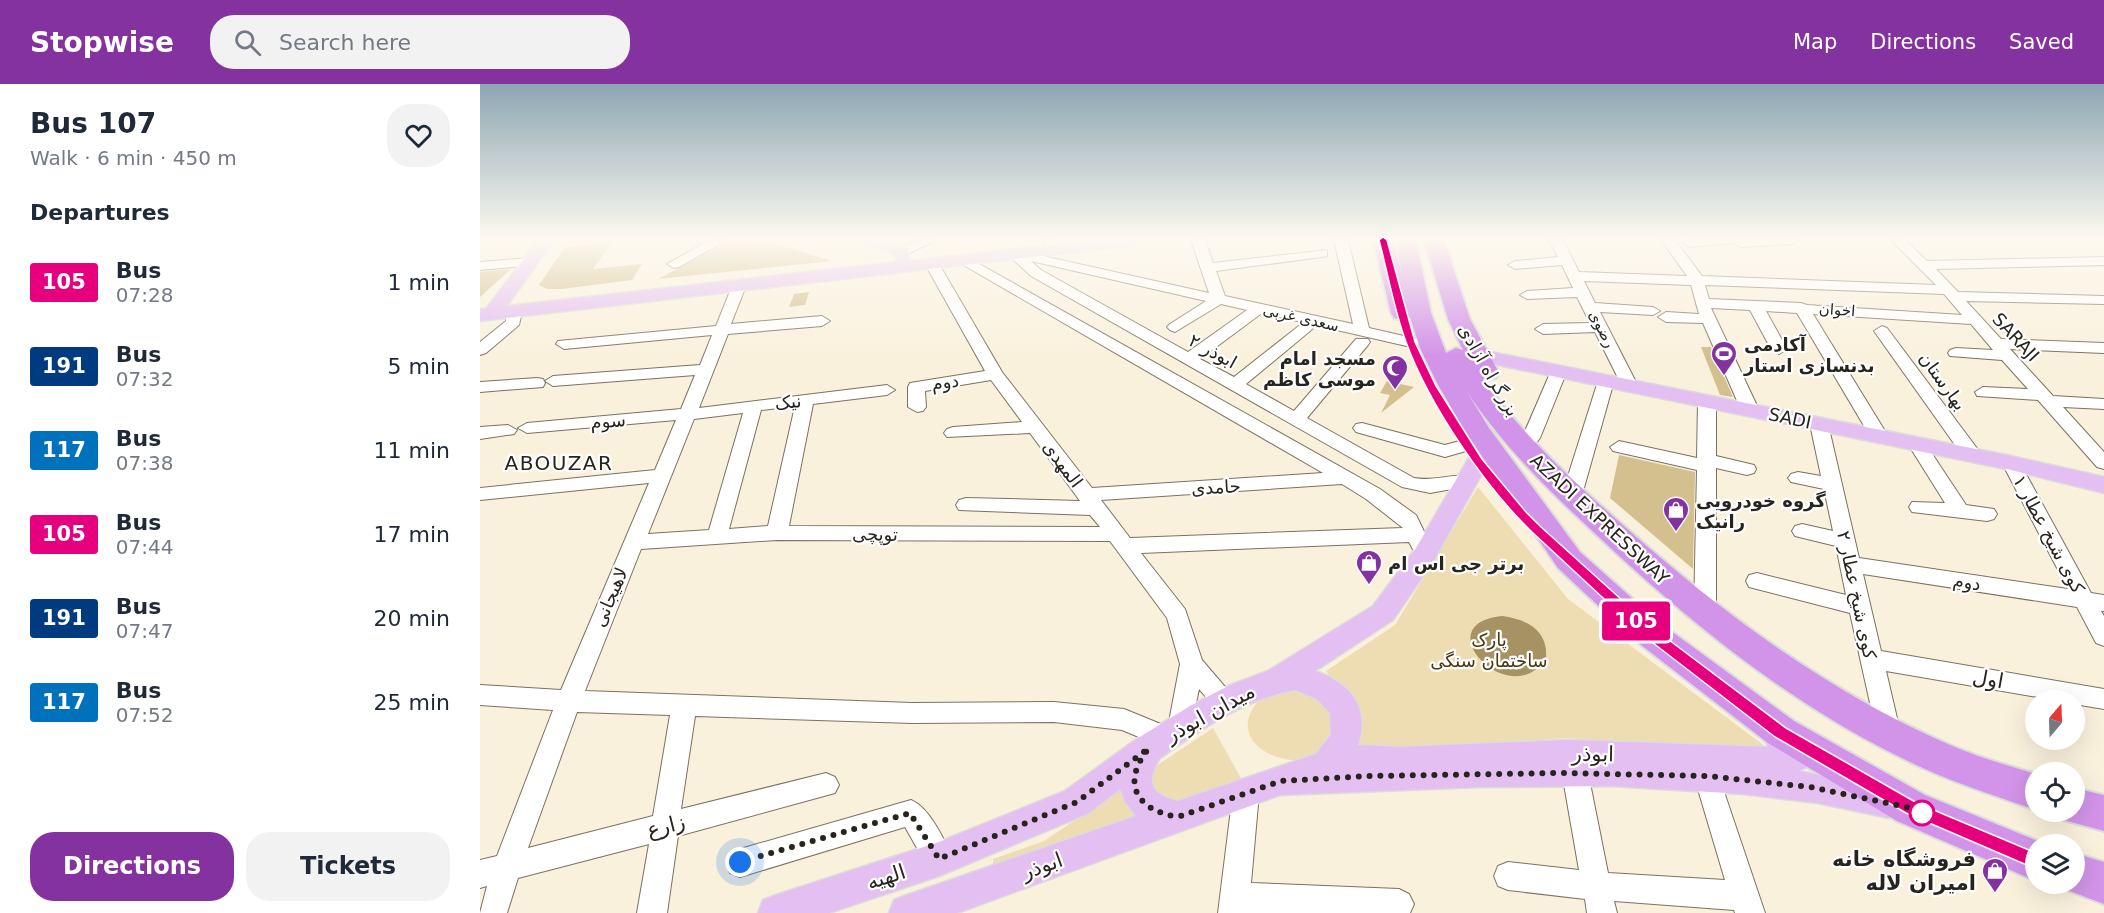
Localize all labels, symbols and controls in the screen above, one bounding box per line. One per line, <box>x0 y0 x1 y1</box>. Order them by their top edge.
search box <box>210 15 630 69</box>
text: Stopwise <box>30 26 174 59</box>
icon: search <box>231 26 264 59</box>
text: Search here <box>279 30 411 55</box>
text: Map <box>1793 30 1837 54</box>
text: Directions <box>1870 30 1976 54</box>
text: Saved <box>2009 30 2074 54</box>
button: heart <box>387 104 450 167</box>
text: Bus 107 <box>30 107 156 140</box>
text: Walk · 6 min · 450 m <box>30 146 237 170</box>
text: Departures <box>30 200 170 225</box>
text: Bus <box>116 258 161 283</box>
text: 105 <box>42 270 86 294</box>
text: 1 min <box>388 270 450 295</box>
text: 07:28 <box>116 283 173 307</box>
street label: اخوان <box>1818 300 1856 320</box>
street label: سعدی غربی <box>1261 301 1341 335</box>
street label: رضوی <box>1585 307 1619 351</box>
street label: SARAJI <box>1988 308 2044 366</box>
street label: بزرگراه آزادی <box>1453 320 1525 420</box>
street label: ابوذر ۲ <box>1185 329 1241 374</box>
place label: آکادمی بدنسازی استار <box>1743 333 1874 376</box>
sports icon: آکادمی بدنسازی استار <box>1709 339 1739 377</box>
text: Bus <box>116 342 161 367</box>
place label: مسجد امام موسی کاظم <box>1263 348 1376 391</box>
street label: بهارستان <box>1914 348 1971 415</box>
mosque icon: مسجد امام موسی کاظم <box>1380 353 1410 391</box>
text: 191 <box>42 354 86 378</box>
text: 5 min <box>388 354 450 379</box>
text: 07:32 <box>116 367 173 391</box>
street label: دوم <box>930 369 961 396</box>
street label: نیک <box>774 390 802 414</box>
street label: SADI <box>1767 403 1813 433</box>
street label: سوم <box>589 409 627 434</box>
text: Bus <box>116 426 161 451</box>
street label: المهدی <box>1038 437 1087 492</box>
text: 117 <box>42 438 86 462</box>
text: 11 min <box>374 438 450 463</box>
street label: AZADI EXPRESSWAY <box>1526 449 1674 589</box>
text: 07:38 <box>116 451 173 475</box>
district label: ABOUZAR <box>505 451 613 475</box>
street label: کوی شیخ عطار ۱ <box>2008 471 2089 597</box>
street label: حامدی <box>1191 475 1241 499</box>
place label: گروه خودرویی رانیک <box>1696 490 1826 532</box>
shop icon: گروه خودرویی رانیک <box>1661 495 1691 533</box>
text: Bus <box>116 510 161 535</box>
text: 105 <box>42 522 86 546</box>
text: 17 min <box>374 522 450 547</box>
street label: توپچی <box>852 523 898 546</box>
street label: کوی شیخ عطار ۲ <box>1832 529 1881 662</box>
text: 07:44 <box>116 535 173 559</box>
shop icon: برتر جی اس ام <box>1354 548 1384 586</box>
place label: برتر جی اس ام <box>1388 553 1524 575</box>
street label: لاهیجانی <box>588 564 632 630</box>
street label: دوم <box>1951 569 1982 596</box>
text: Bus <box>116 594 161 619</box>
line badge: 105 <box>1602 602 1670 640</box>
text: 191 <box>42 606 86 630</box>
text: 20 min <box>374 606 450 631</box>
text: 105 <box>1614 609 1658 633</box>
text: 07:47 <box>116 619 173 643</box>
park label: پارک ساختمان سنگی <box>1430 629 1548 671</box>
street label: اول <box>1971 664 2005 694</box>
text: Bus <box>116 678 161 703</box>
street label: میدان ابوذر <box>1160 679 1259 748</box>
text: 117 <box>42 690 86 714</box>
text: 25 min <box>374 690 450 715</box>
north arrow <box>2025 690 2085 750</box>
map controls <box>2025 690 2085 894</box>
text: 07:52 <box>116 703 173 727</box>
street label: ابوذر <box>1571 742 1614 766</box>
button: locate <box>2025 762 2085 822</box>
unlabelled marker <box>1909 800 1935 826</box>
street label: زارع <box>644 810 688 842</box>
button: Directions <box>30 832 234 901</box>
button: Tickets <box>246 832 450 901</box>
button: layers <box>2025 834 2085 894</box>
place label: فروشگاه خانه امیران لاله <box>1832 846 1976 895</box>
your location <box>725 847 755 877</box>
street label: ابوذر <box>1017 848 1066 885</box>
shop icon: فروشگاه خانه امیران لاله <box>1980 856 2010 894</box>
street label: الهیه <box>864 859 908 895</box>

